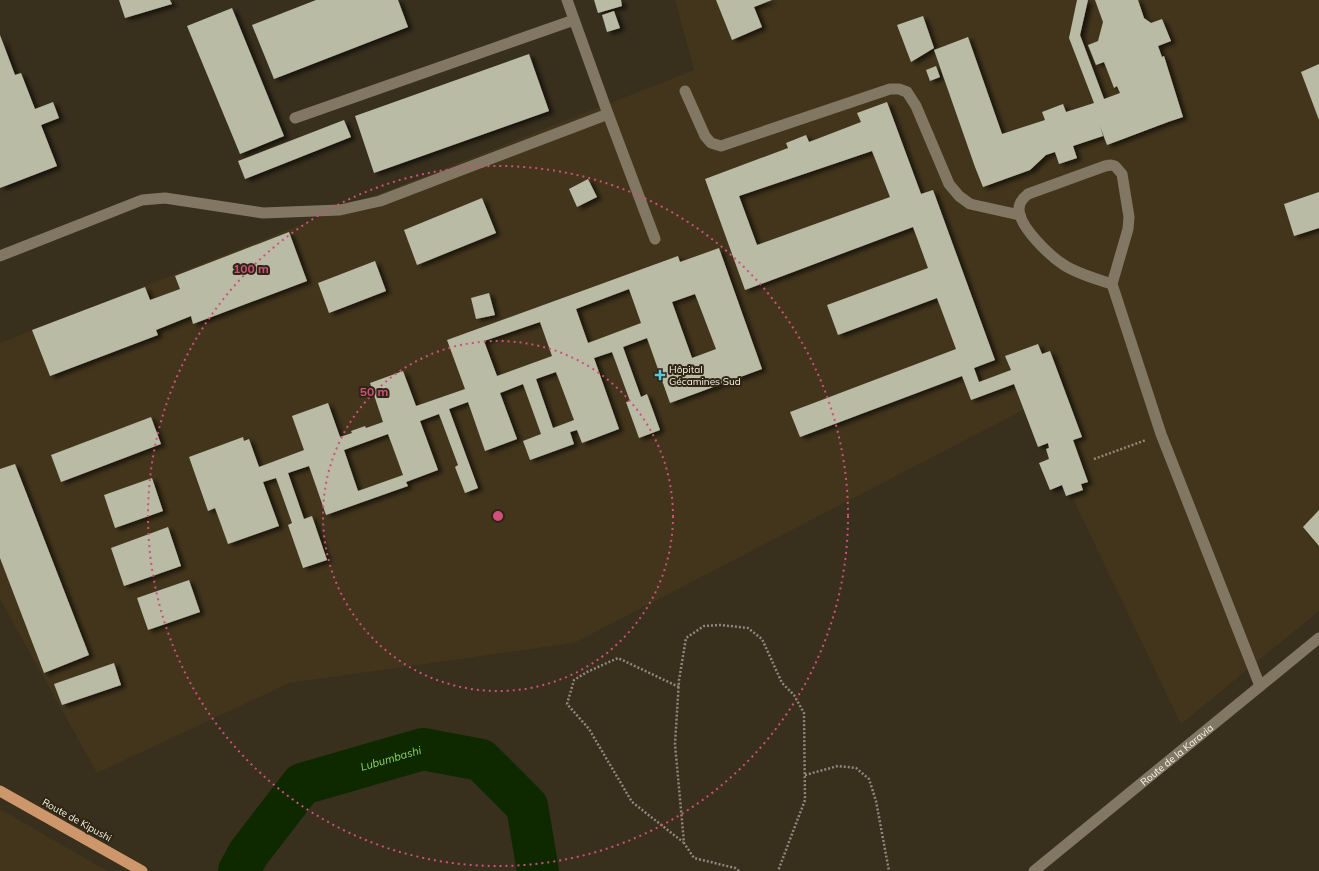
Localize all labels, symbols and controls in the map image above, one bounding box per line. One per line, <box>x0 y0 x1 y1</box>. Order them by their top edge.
text: 100 m <box>233 261 269 276</box>
place label: Hôpital Gécamines Sud <box>669 363 741 388</box>
marker: Hôpital Gécamines Sud <box>654 369 666 381</box>
text: 50 m <box>360 384 388 399</box>
centre of rings <box>491 509 505 523</box>
street label: Route de la Karavia <box>1137 721 1216 788</box>
water label: Lubumbashi <box>359 743 423 774</box>
street label: Route de Kipushi <box>40 796 114 844</box>

